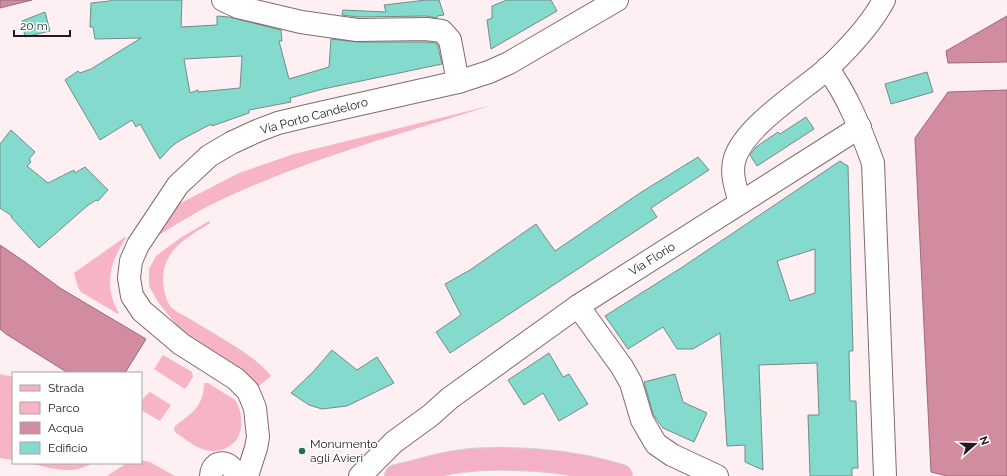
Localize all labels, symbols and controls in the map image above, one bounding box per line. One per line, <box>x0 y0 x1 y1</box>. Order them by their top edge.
scale bar <box>14 12 70 38</box>
text: 20 m <box>20 19 48 33</box>
street label: Via Porto Candeloro <box>259 95 369 137</box>
street label: Via Florio <box>626 239 678 279</box>
legend <box>12 372 142 464</box>
text: Strada <box>48 381 84 395</box>
text: Parco <box>48 401 80 415</box>
text: Acqua <box>48 421 84 435</box>
north arrow <box>955 424 995 464</box>
text: N <box>976 435 991 447</box>
place label: Monumento agli Avieri <box>310 437 378 465</box>
text: Edificio <box>48 441 88 455</box>
marker: Monumento agli Avieri <box>297 446 307 456</box>

